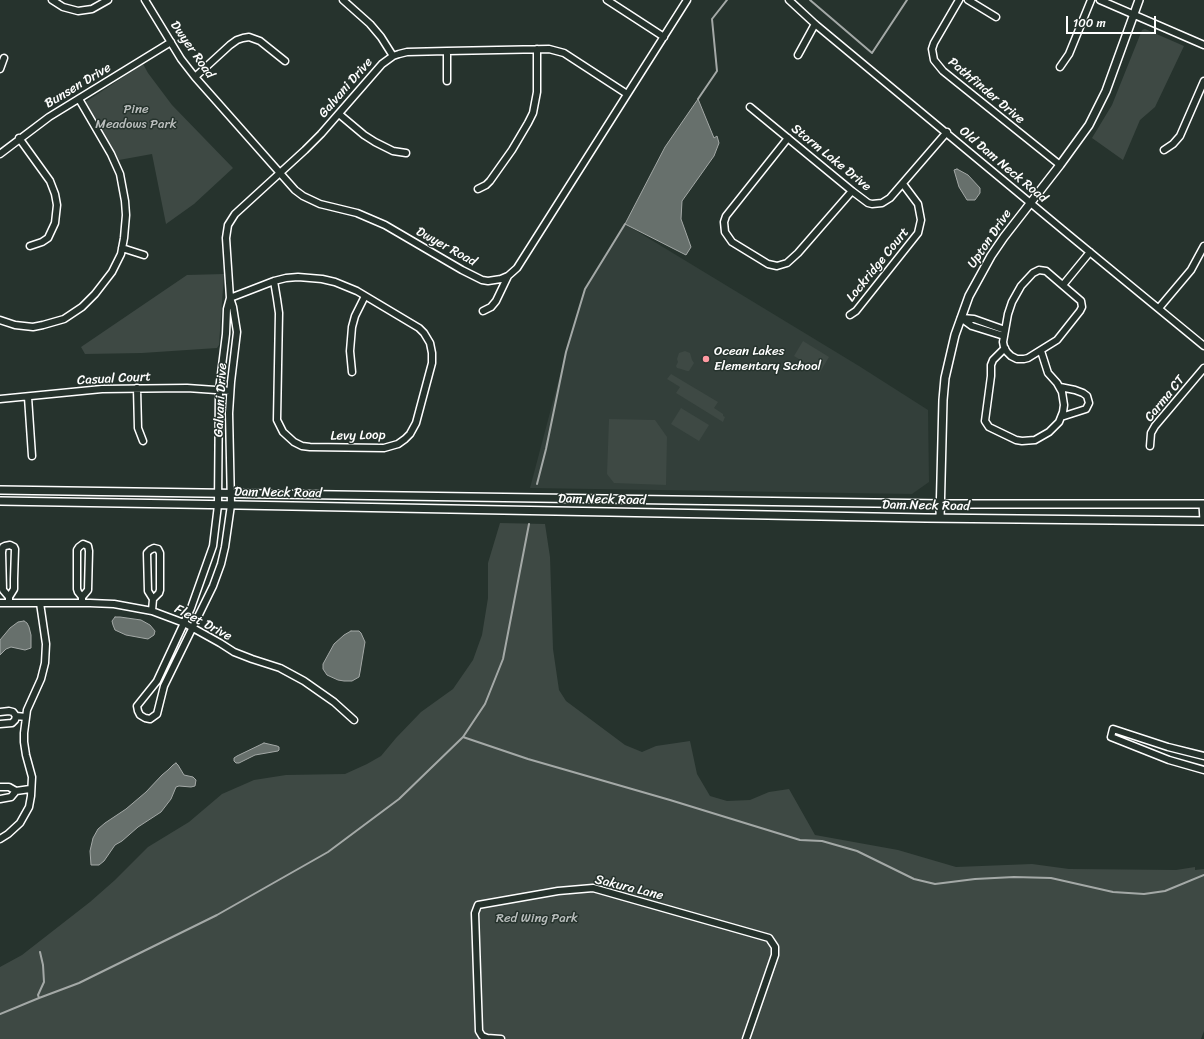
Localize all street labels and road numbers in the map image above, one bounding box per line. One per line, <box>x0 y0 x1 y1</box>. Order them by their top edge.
street label: Dwyer Road <box>166 18 218 82</box>
street label: Pathfinder Drive <box>945 54 1027 128</box>
street label: Galvani Drive <box>316 55 376 121</box>
street label: Bunsen Drive <box>42 60 114 112</box>
street label: Storm Lake Drive <box>788 121 874 195</box>
street label: Old Dam Neck Road <box>956 124 1050 206</box>
street label: Upton Drive <box>965 207 1015 271</box>
street label: Dwyer Road <box>413 224 479 270</box>
street label: Lockridge Court <box>843 225 913 305</box>
street label: Galvani Drive <box>211 362 231 438</box>
street label: Casual Court <box>77 369 151 389</box>
street label: Carma CT <box>1142 373 1188 425</box>
street label: Levy Loop <box>330 428 386 444</box>
street label: Dam Neck Road <box>234 484 322 502</box>
street label: Dam Neck Road <box>558 491 646 509</box>
street label: Dam Neck Road <box>882 497 970 515</box>
street label: Fleet Drive <box>172 601 234 645</box>
street label: Sakura Lane <box>593 872 665 904</box>

